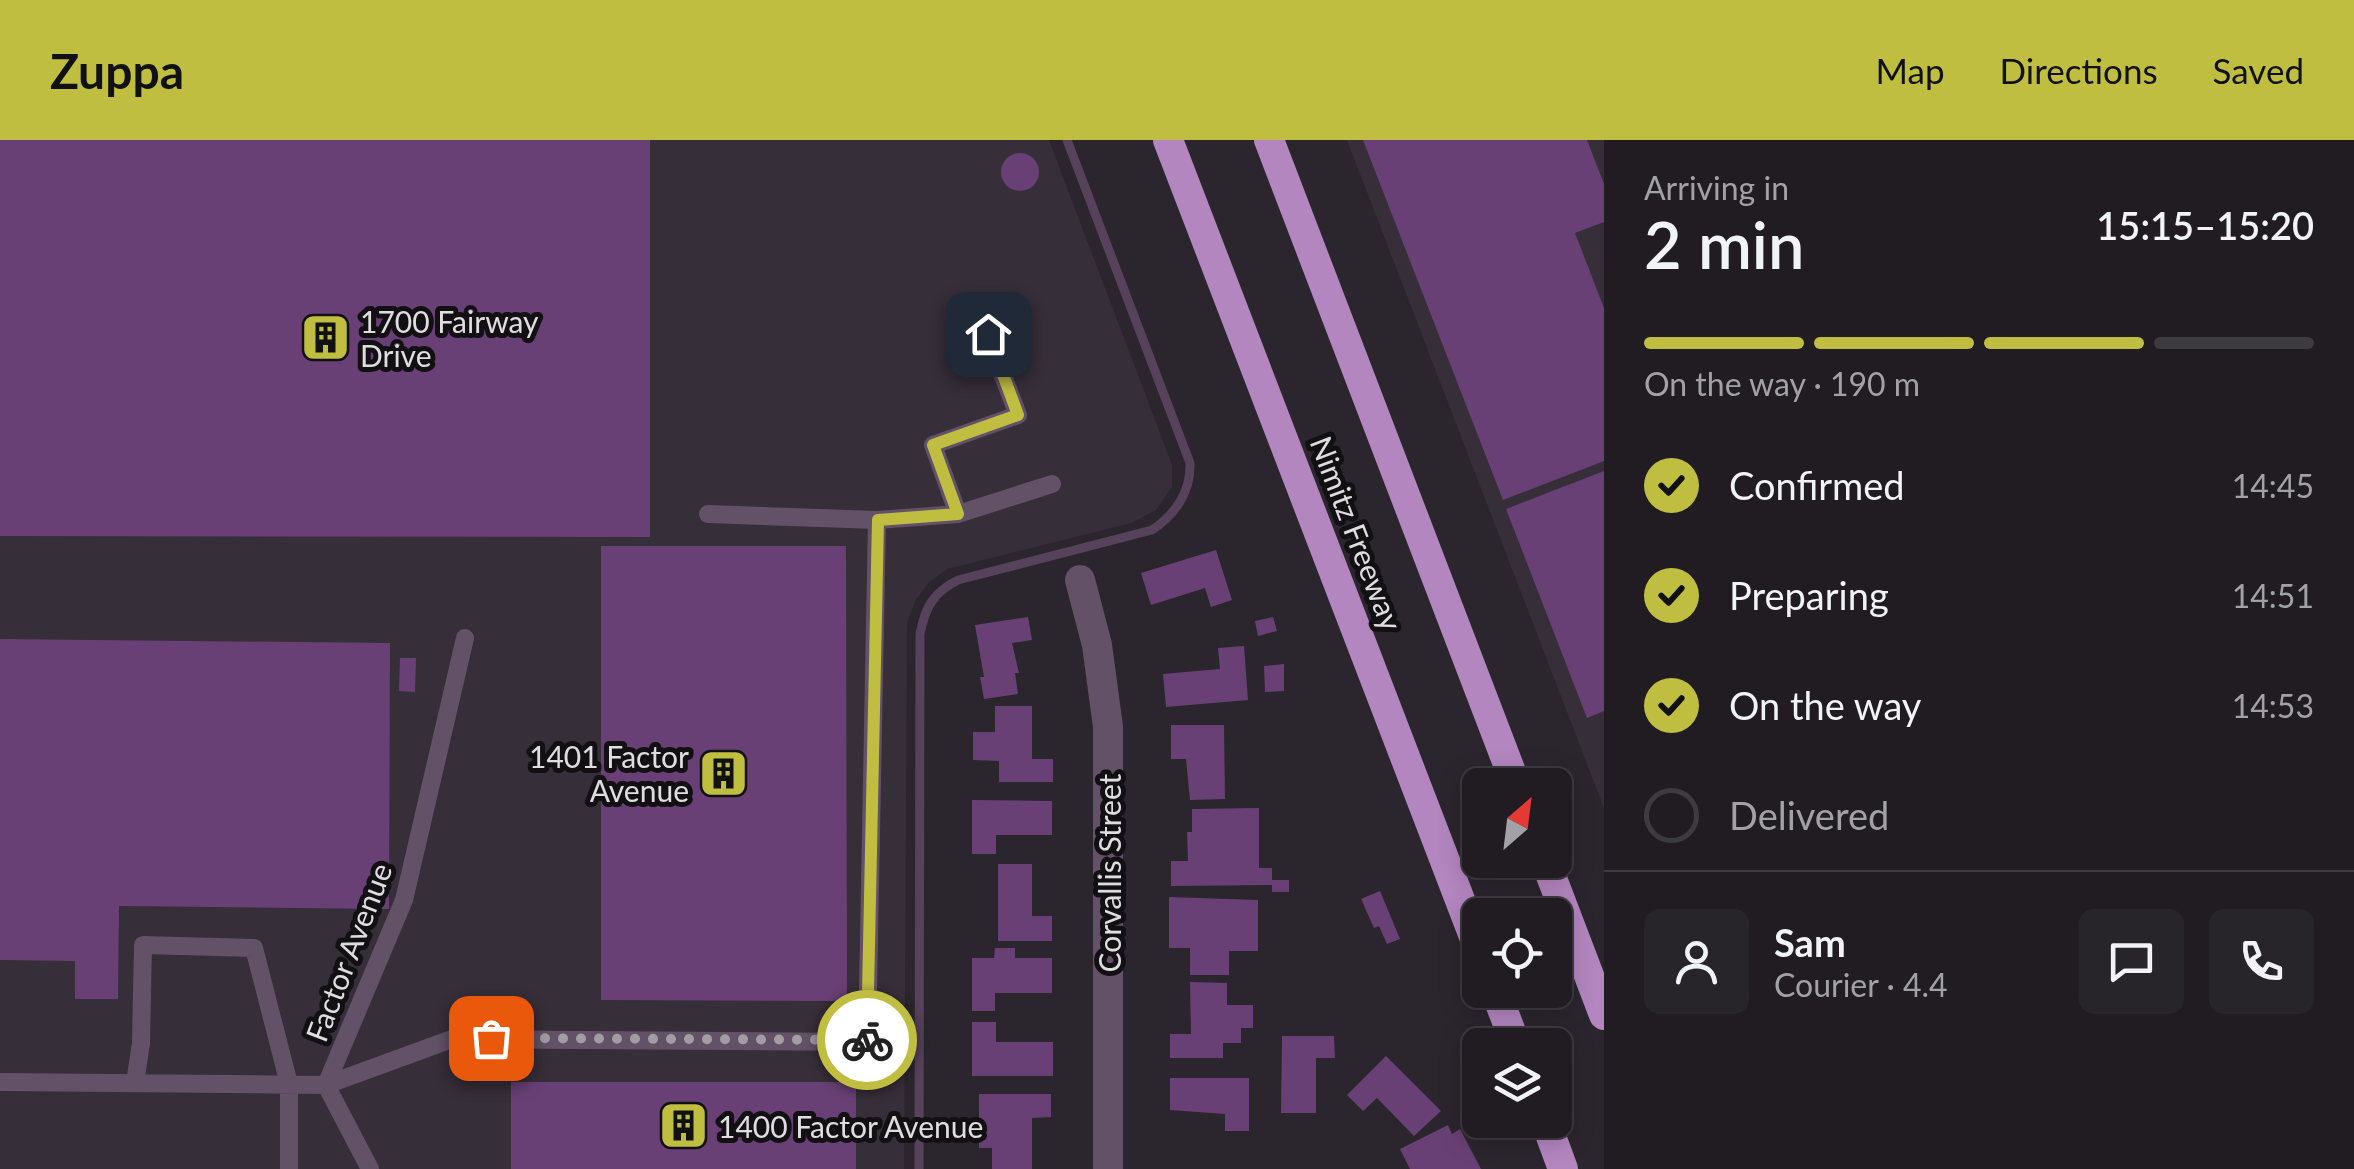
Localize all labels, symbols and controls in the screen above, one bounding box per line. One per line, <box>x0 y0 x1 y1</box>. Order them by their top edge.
text: Zuppa <box>50 42 184 99</box>
text: Map <box>1876 49 1945 91</box>
text: Directions <box>2000 49 2158 91</box>
text: Saved <box>2213 49 2304 91</box>
text: Arriving in <box>1644 168 1789 207</box>
text: 15:15–15:20 <box>2096 202 2314 248</box>
text: 2 min <box>1644 205 1804 283</box>
pin <box>946 292 1031 377</box>
place label: 1700 Fairway Drive <box>360 303 539 373</box>
icon: home <box>961 307 1016 362</box>
building icon: 1700 Fairway Drive <box>299 312 351 364</box>
text: On the way · 190 m <box>1644 364 1920 403</box>
street label: Nimitz Freeway <box>1304 431 1411 635</box>
icon: check <box>1644 458 1699 513</box>
text: Confirmed <box>1729 462 1905 508</box>
text: 14:45 <box>2232 466 2314 505</box>
icon: check <box>1644 568 1699 623</box>
text: Preparing <box>1729 572 1889 618</box>
text: 14:51 <box>2232 576 2314 615</box>
icon: check <box>1644 678 1699 733</box>
text: On the way <box>1729 682 1921 728</box>
text: 14:53 <box>2232 686 2314 725</box>
place label: 1401 Factor Avenue <box>529 738 689 808</box>
building icon: 1401 Factor Avenue <box>698 747 750 799</box>
north arrow <box>1462 768 1572 878</box>
map controls <box>1462 768 1572 1138</box>
street label: Corvallis Street <box>1091 773 1127 972</box>
text: Delivered <box>1729 792 1889 838</box>
street label: Factor Avenue <box>298 858 398 1046</box>
button: locate <box>1462 898 1572 1008</box>
button: person <box>1644 909 1749 1014</box>
button: chat <box>2079 909 2184 1014</box>
button: phone <box>2209 909 2314 1014</box>
text: Sam <box>1774 919 1846 965</box>
text: Courier · 4.4 <box>1774 965 1948 1004</box>
courier <box>817 990 917 1090</box>
pin <box>449 996 534 1081</box>
icon: bag <box>464 1011 519 1066</box>
icon: bike <box>840 1013 895 1068</box>
button: layers <box>1462 1028 1572 1138</box>
building icon: 1400 Factor Avenue <box>657 1100 709 1152</box>
place label: 1400 Factor Avenue <box>718 1108 983 1144</box>

